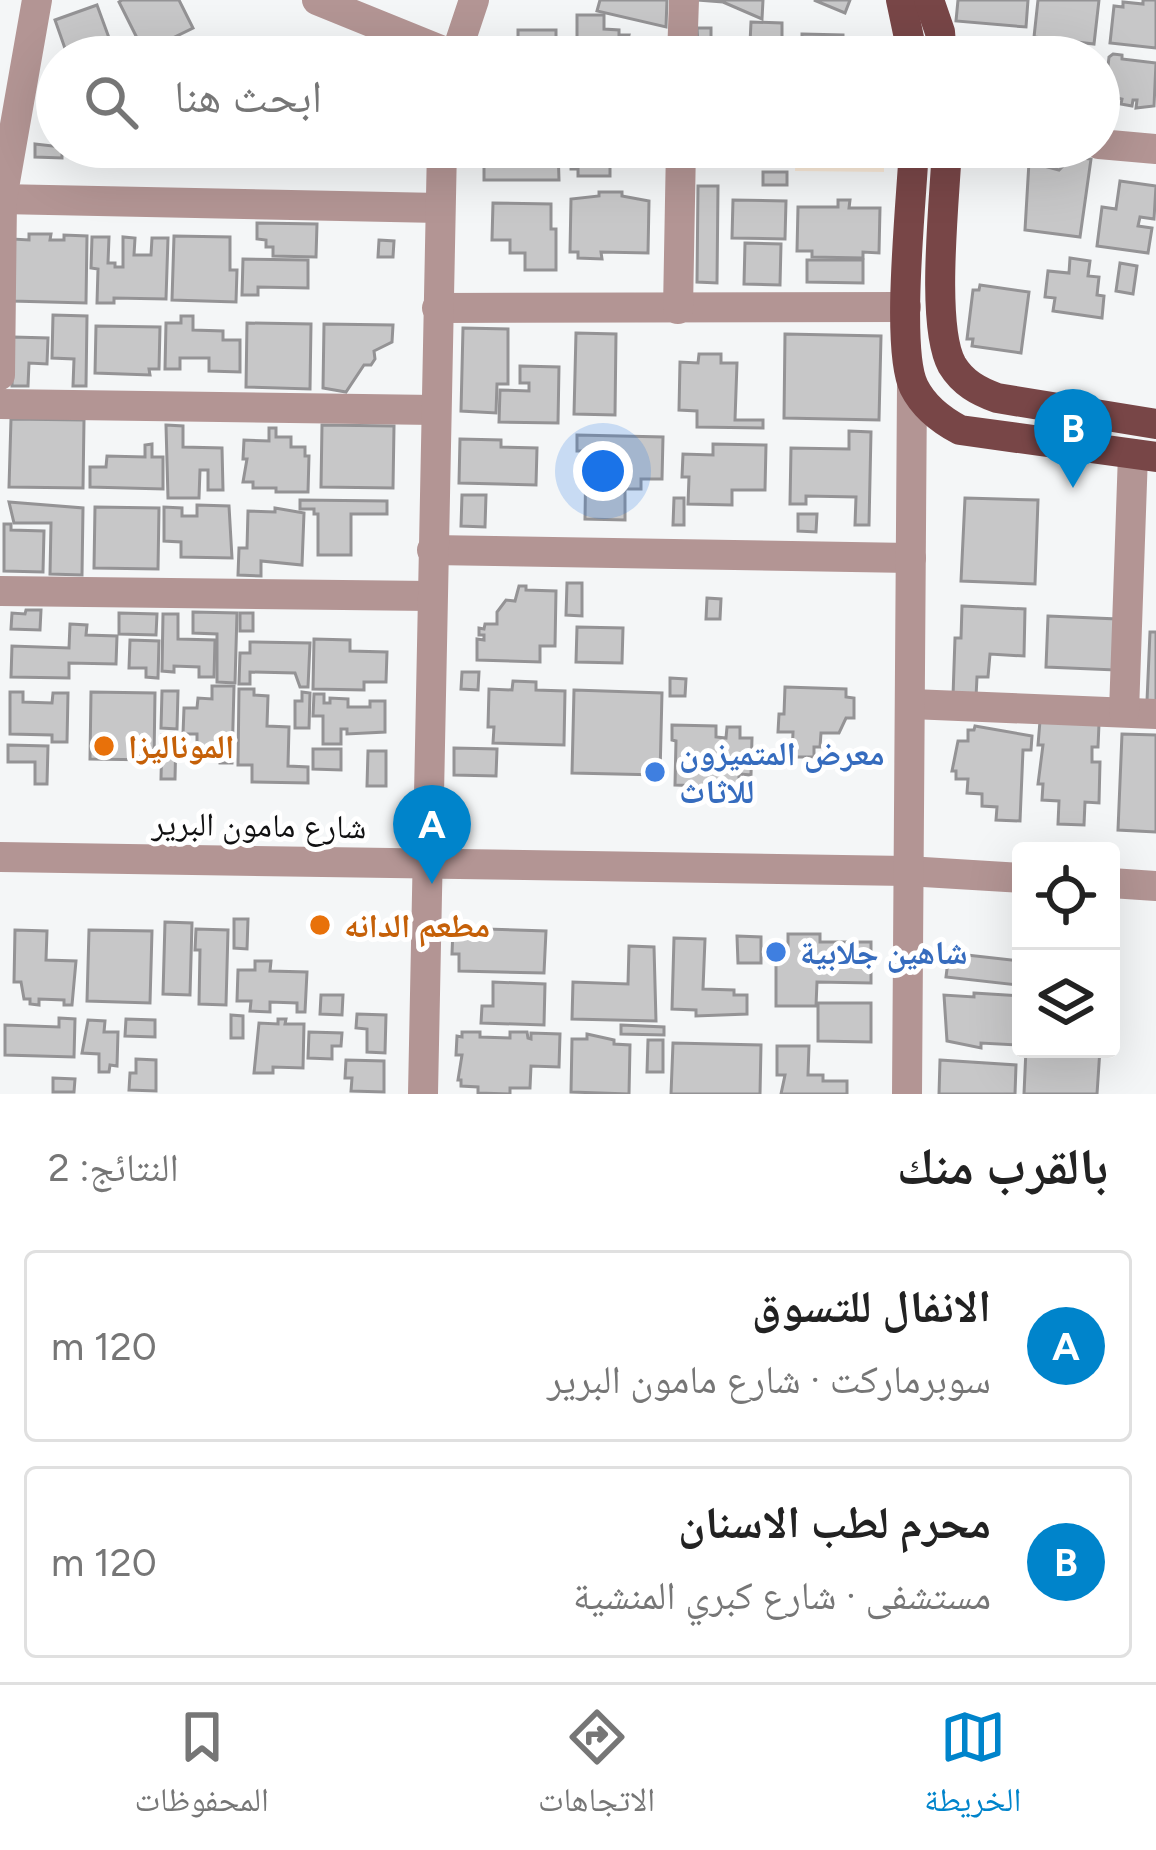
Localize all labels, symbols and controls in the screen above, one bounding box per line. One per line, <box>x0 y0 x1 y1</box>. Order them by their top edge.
search box <box>36 36 1120 168</box>
icon: search <box>78 69 144 135</box>
text: ابحث هنا <box>174 69 322 123</box>
pin: B <box>1034 389 1112 488</box>
your location <box>573 441 633 501</box>
place label: الموناليزا <box>128 727 234 766</box>
marker: الموناليزا <box>91 733 117 759</box>
place label: معرض المتميزون للاثاث <box>679 734 885 811</box>
marker: معرض المتميزون للاثاث <box>642 759 668 785</box>
pin: A <box>393 785 471 884</box>
street label: شارع مامون البرير <box>150 804 367 847</box>
map controls <box>1012 842 1120 1058</box>
button: locate <box>1012 842 1120 950</box>
place label: مطعم الدانه <box>344 906 490 948</box>
marker: مطعم الدانه <box>307 912 333 938</box>
place label: شاهين جلابية <box>800 933 968 973</box>
marker: شاهين جلابية <box>763 939 789 965</box>
button: layers <box>1012 950 1120 1058</box>
text: بالقرب منك <box>897 1136 1108 1197</box>
text: النتائج: 2 <box>48 1144 179 1191</box>
text: الانفال للتسوق <box>752 1279 991 1333</box>
text: 120 m <box>51 1323 157 1370</box>
text: A <box>1052 1323 1080 1370</box>
text: سوبرماركت · شارع مامون البرير <box>547 1356 991 1403</box>
text: محرم لطب الاسنان <box>678 1495 991 1549</box>
text: 120 m <box>51 1539 157 1586</box>
text: B <box>1054 1539 1078 1586</box>
text: مستشفى · شارع كبري المنشية <box>573 1572 991 1619</box>
tab: المحفوظات <box>135 1704 269 1832</box>
tab: الاتجاهات <box>538 1704 655 1832</box>
tab: الخريطة <box>924 1704 1021 1832</box>

